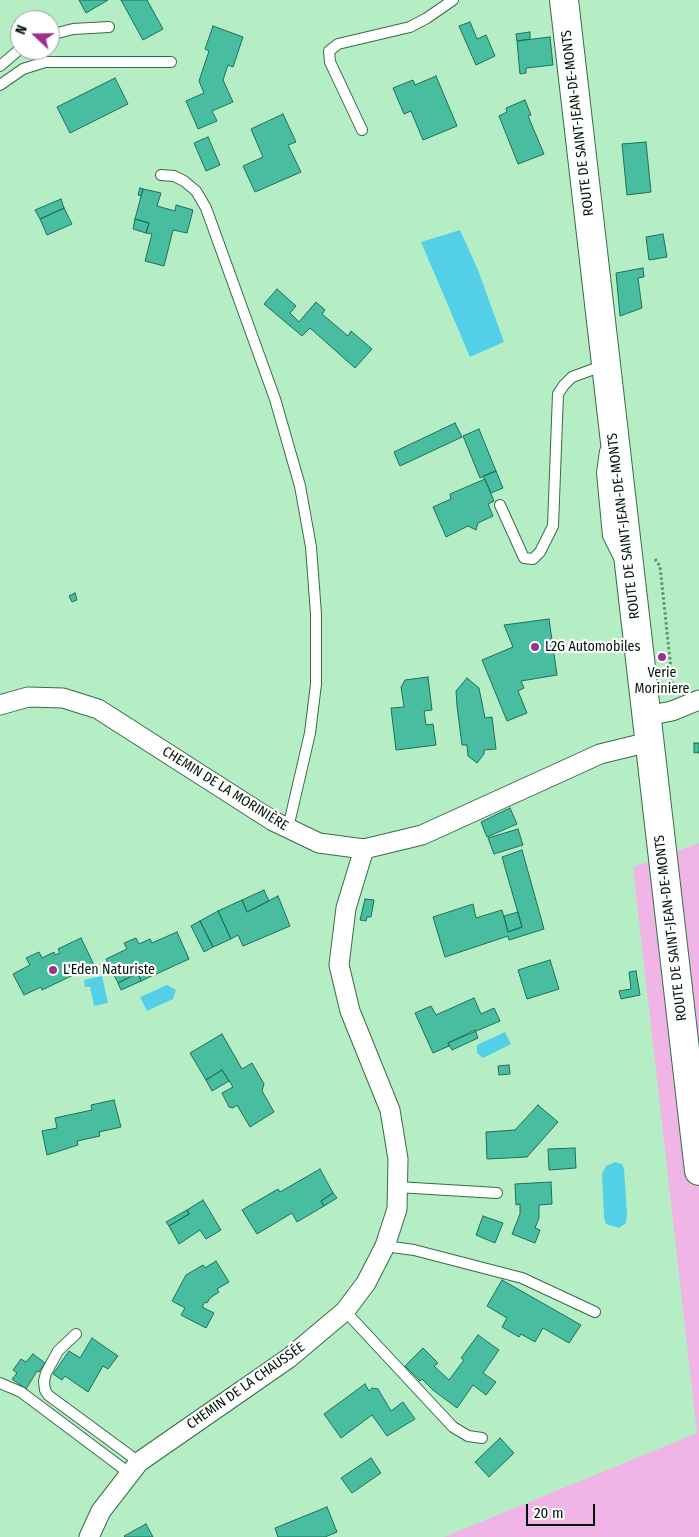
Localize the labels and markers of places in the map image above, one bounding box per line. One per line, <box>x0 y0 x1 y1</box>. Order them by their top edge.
place label: L2G Automobiles <box>545 639 640 655</box>
marker: L2G Automobiles <box>529 641 541 653</box>
marker: Verie Moriniere <box>656 651 668 663</box>
place label: Verie Moriniere <box>635 665 689 698</box>
place label: L'Eden Naturiste <box>63 962 155 978</box>
marker: L'Eden Naturiste <box>47 964 59 976</box>

